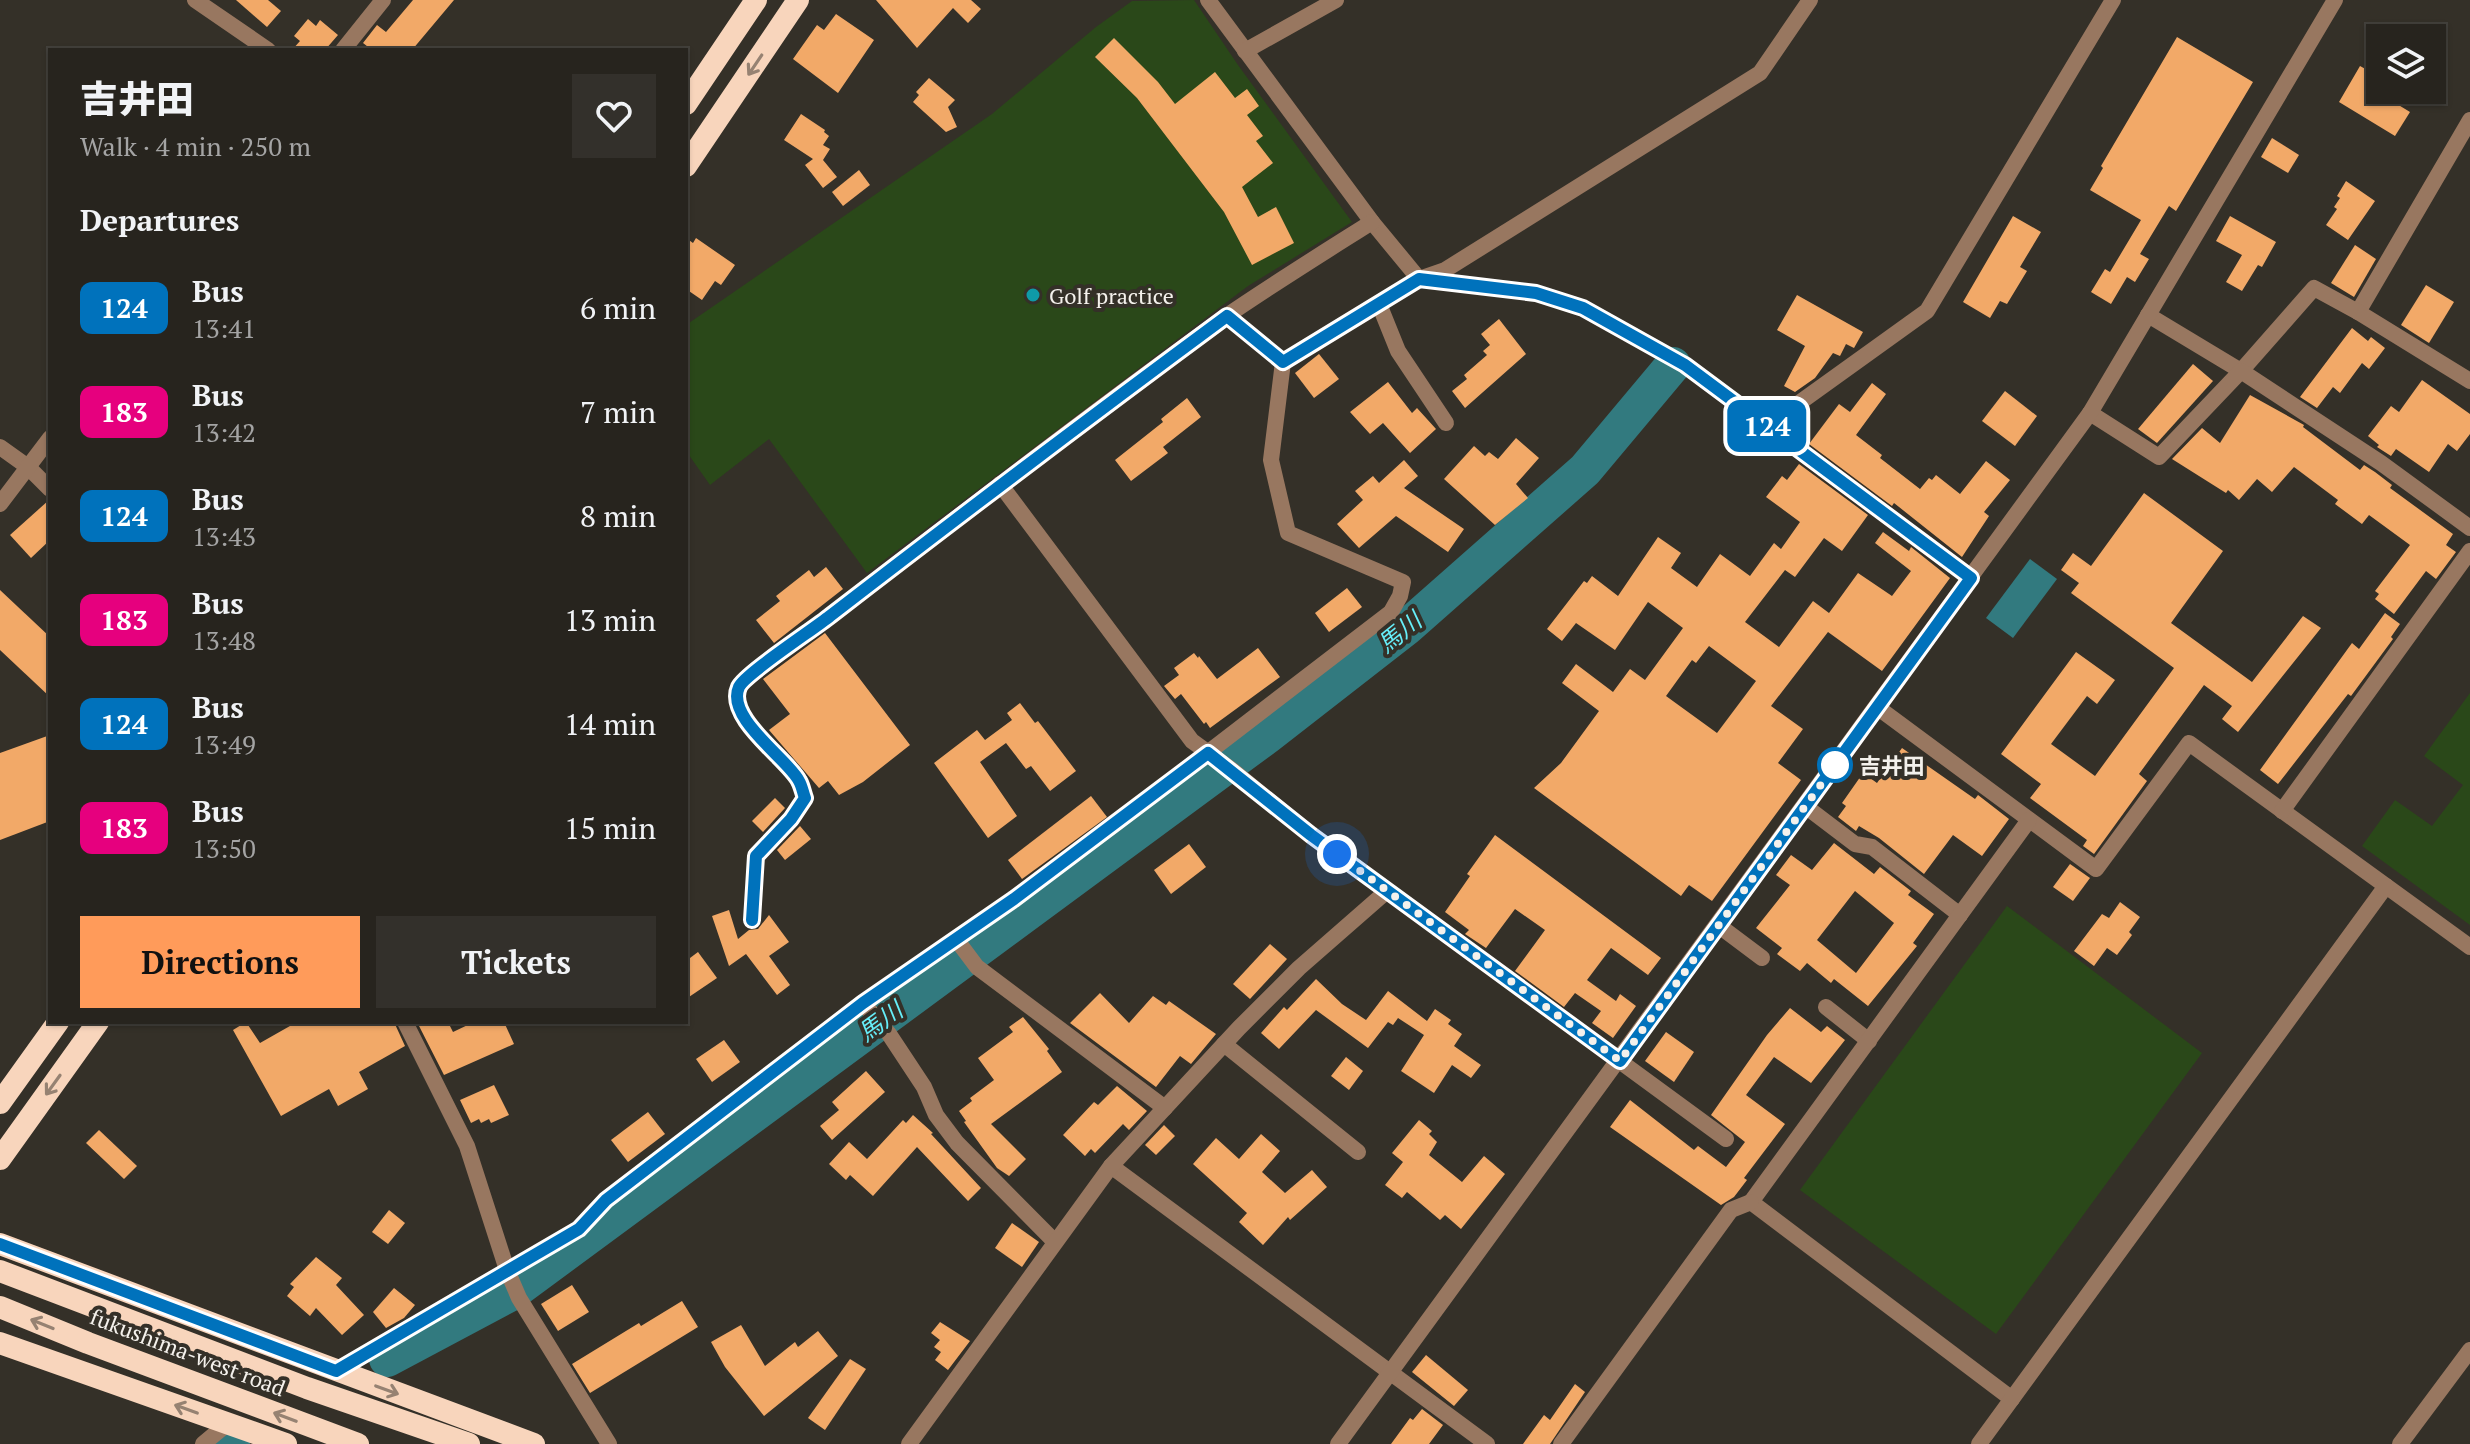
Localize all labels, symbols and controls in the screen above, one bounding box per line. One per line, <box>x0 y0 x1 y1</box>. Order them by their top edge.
map controls <box>2366 24 2446 104</box>
button: layers <box>2366 24 2446 104</box>
one-way arrow <box>746 53 763 75</box>
text: 吉井田 <box>80 74 194 124</box>
button: heart <box>572 74 656 158</box>
text: Walk · 4 min · 250 m <box>80 129 311 163</box>
text: Departures <box>80 200 239 240</box>
text: Bus <box>192 271 244 311</box>
place label: Golf practice <box>1049 281 1174 310</box>
marker: Golf practice <box>1024 286 1042 304</box>
text: 6 min <box>580 288 656 328</box>
text: 124 <box>100 289 148 326</box>
text: 13:41 <box>192 311 256 345</box>
text: Bus <box>192 375 244 415</box>
text: 7 min <box>580 392 656 432</box>
text: 183 <box>100 393 148 430</box>
line badge: 124 <box>1721 400 1813 452</box>
text: 124 <box>1743 407 1791 444</box>
text: 13:42 <box>192 415 256 449</box>
text: Bus <box>192 479 244 519</box>
text: 8 min <box>580 496 656 536</box>
text: 124 <box>100 497 148 534</box>
text: 13:43 <box>192 519 256 553</box>
text: Bus <box>192 583 244 623</box>
text: 13 min <box>564 600 656 640</box>
text: 183 <box>100 601 148 638</box>
water label: 馬川 <box>1370 603 1430 660</box>
text: 13:48 <box>192 623 256 657</box>
text: Bus <box>192 687 244 727</box>
text: 14 min <box>564 704 656 744</box>
text: 124 <box>100 705 148 742</box>
text: 13:49 <box>192 727 256 761</box>
marker: 吉井田 <box>1818 748 1852 782</box>
place label: 吉井田 <box>1859 751 1925 780</box>
text: Bus <box>192 791 244 831</box>
text: 15 min <box>564 808 656 848</box>
text: 183 <box>100 809 148 846</box>
text: 13:50 <box>192 831 256 865</box>
your location <box>1317 834 1357 874</box>
button: Directions <box>80 916 360 1008</box>
button: Tickets <box>376 916 656 1008</box>
water label: 馬川 <box>851 992 911 1048</box>
one-way arrow <box>45 1074 61 1096</box>
street label: fukushima-west road <box>86 1301 290 1403</box>
one-way arrow <box>30 1316 55 1331</box>
one-way arrow <box>374 1384 399 1398</box>
one-way arrow <box>174 1401 199 1416</box>
one-way arrow <box>273 1409 298 1423</box>

